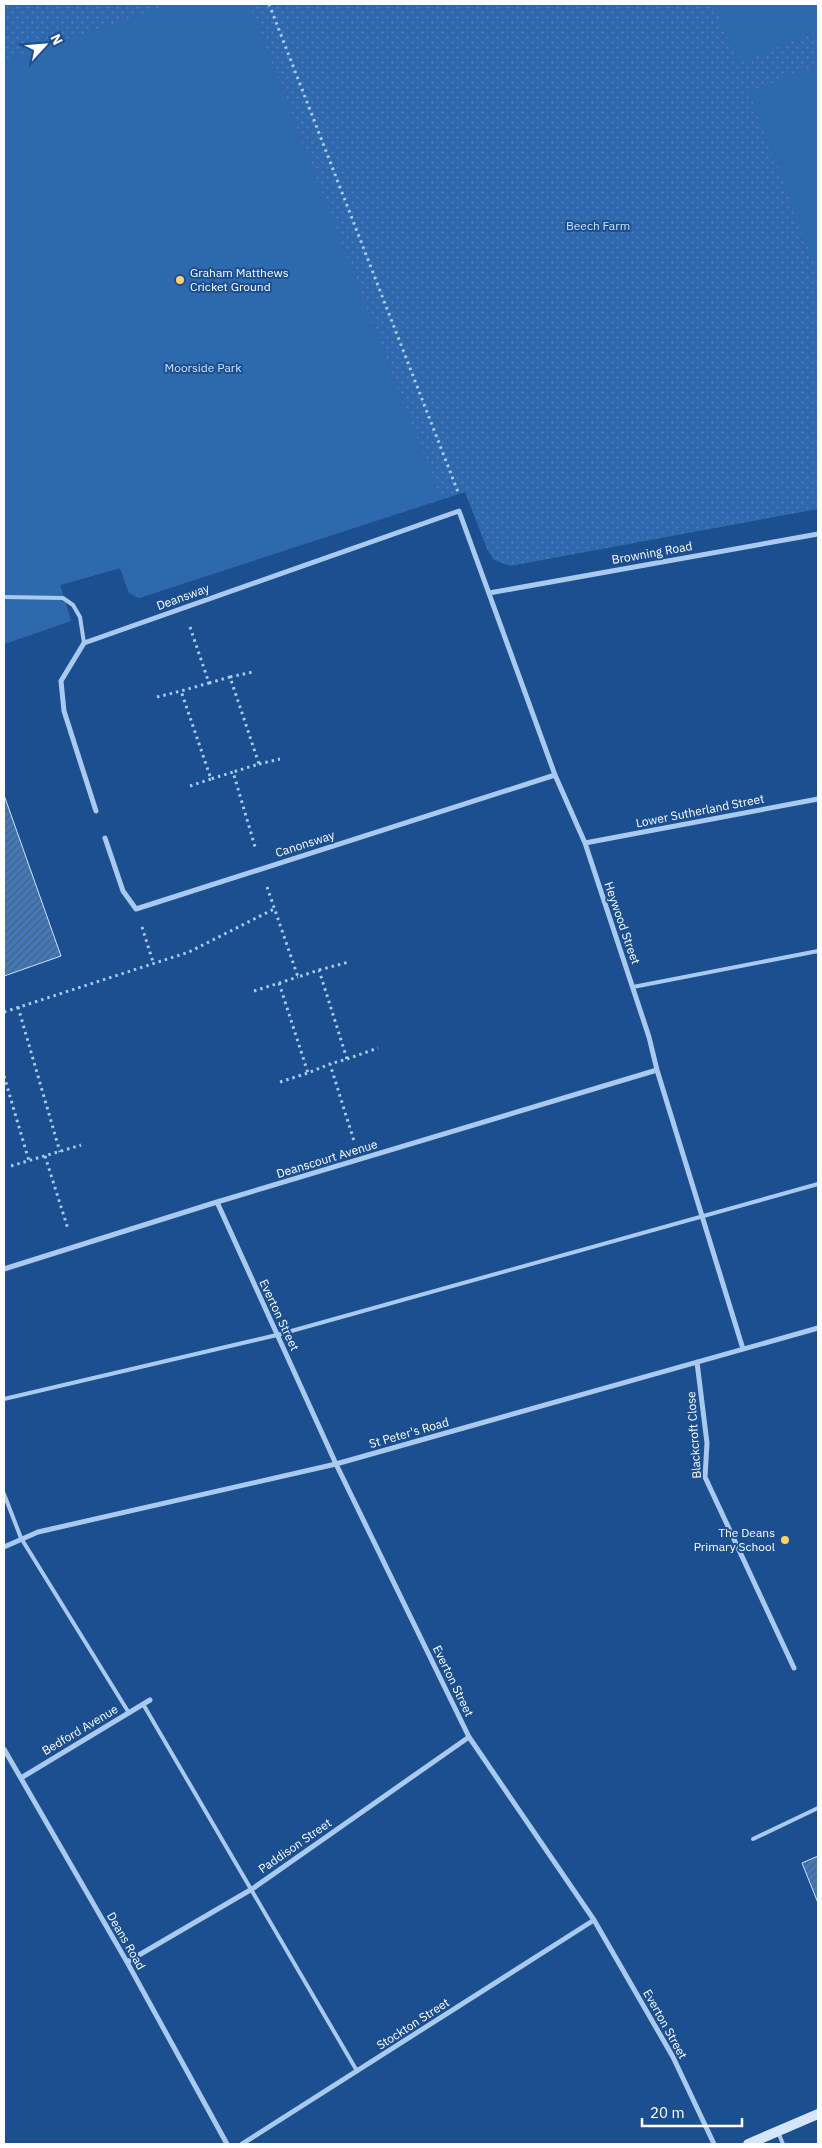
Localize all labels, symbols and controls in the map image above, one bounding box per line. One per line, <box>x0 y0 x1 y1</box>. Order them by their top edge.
north arrow <box>20 20 70 70</box>
text: N <box>46 31 67 48</box>
park label: Beech Farm <box>566 218 630 233</box>
place label: Graham Matthews Cricket Ground <box>190 265 289 294</box>
marker: Graham Matthews Cricket Ground <box>174 274 186 286</box>
park label: Moorside Park <box>164 360 242 375</box>
street label: Browning Road <box>611 538 693 567</box>
street label: Deansway <box>154 580 211 613</box>
street label: Lower Sutherland Street <box>634 791 765 830</box>
street label: Canonsway <box>273 827 336 860</box>
street label: Heywood Street <box>601 880 644 966</box>
street label: Deanscourt Avenue <box>275 1136 380 1181</box>
street label: Everton Street <box>256 1277 303 1353</box>
street label: Blackcroft Close <box>683 1390 704 1479</box>
street label: St Peter's Road <box>367 1414 450 1451</box>
place label: The Deans Primary School <box>694 1525 775 1554</box>
marker: The Deans Primary School <box>779 1534 791 1546</box>
street label: Everton Street <box>430 1643 477 1719</box>
street label: Bedford Avenue <box>39 1701 121 1758</box>
street label: Paddison Street <box>255 1815 334 1876</box>
street label: Deans Road <box>104 1909 149 1972</box>
street label: Everton Street <box>640 1986 691 2061</box>
street label: Stockton Street <box>374 1995 452 2053</box>
scale bar <box>642 2096 742 2128</box>
text: 20 m <box>650 2103 685 2122</box>

